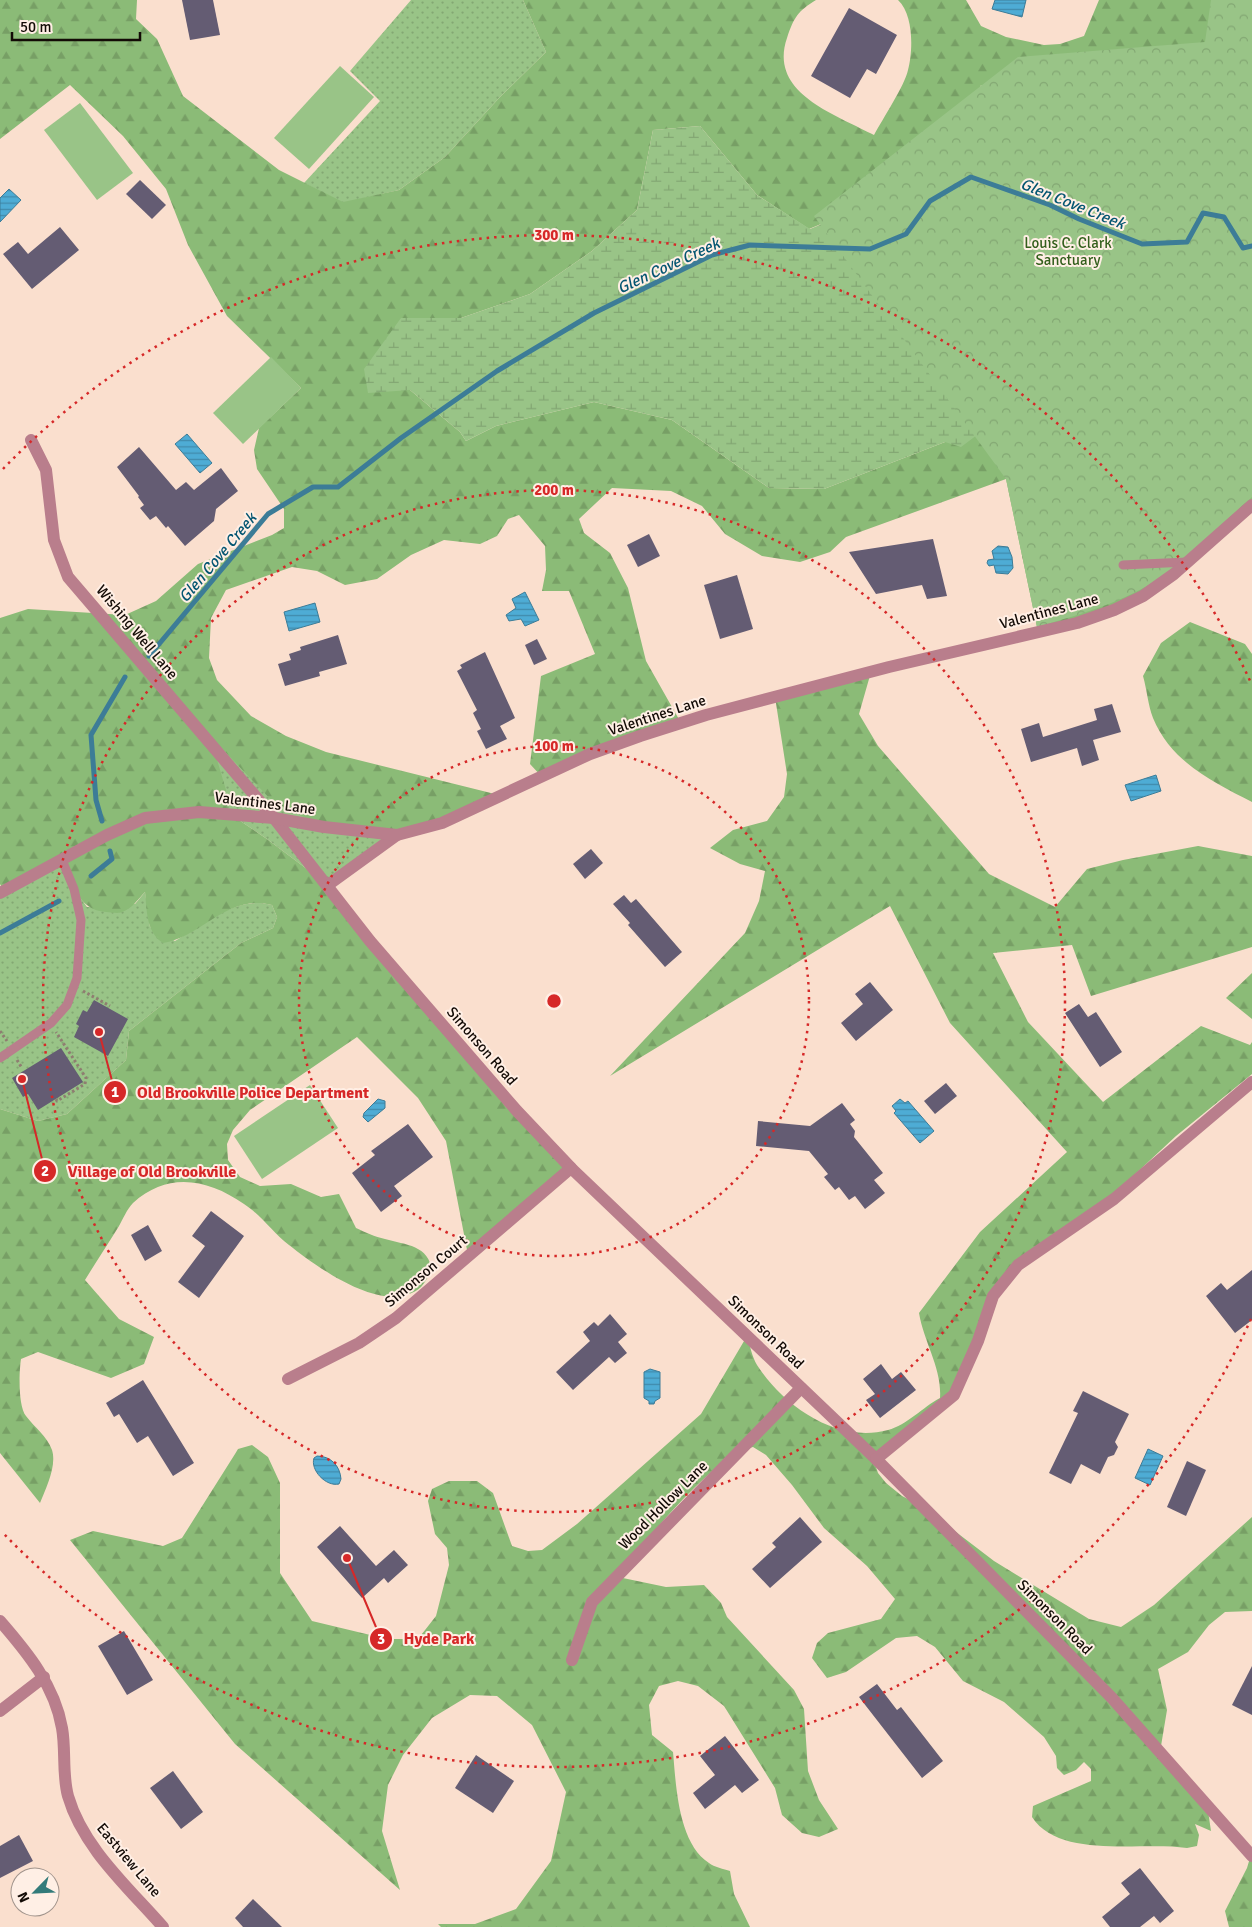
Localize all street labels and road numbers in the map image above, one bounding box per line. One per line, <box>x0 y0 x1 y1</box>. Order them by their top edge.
street label: Wishing Well Lane <box>92 581 182 683</box>
street label: Valentines Lane <box>998 589 1100 633</box>
street label: Valentines Lane <box>606 691 708 739</box>
street label: Valentines Lane <box>214 788 316 818</box>
street label: Simonson Road <box>443 1003 521 1089</box>
street label: Simonson Court <box>381 1231 471 1311</box>
street label: Simonson Road <box>724 1291 808 1373</box>
street label: Wood Hollow Lane <box>615 1457 711 1553</box>
street label: Simonson Road <box>1014 1576 1096 1658</box>
street label: Eastview Lane <box>93 1819 165 1901</box>

